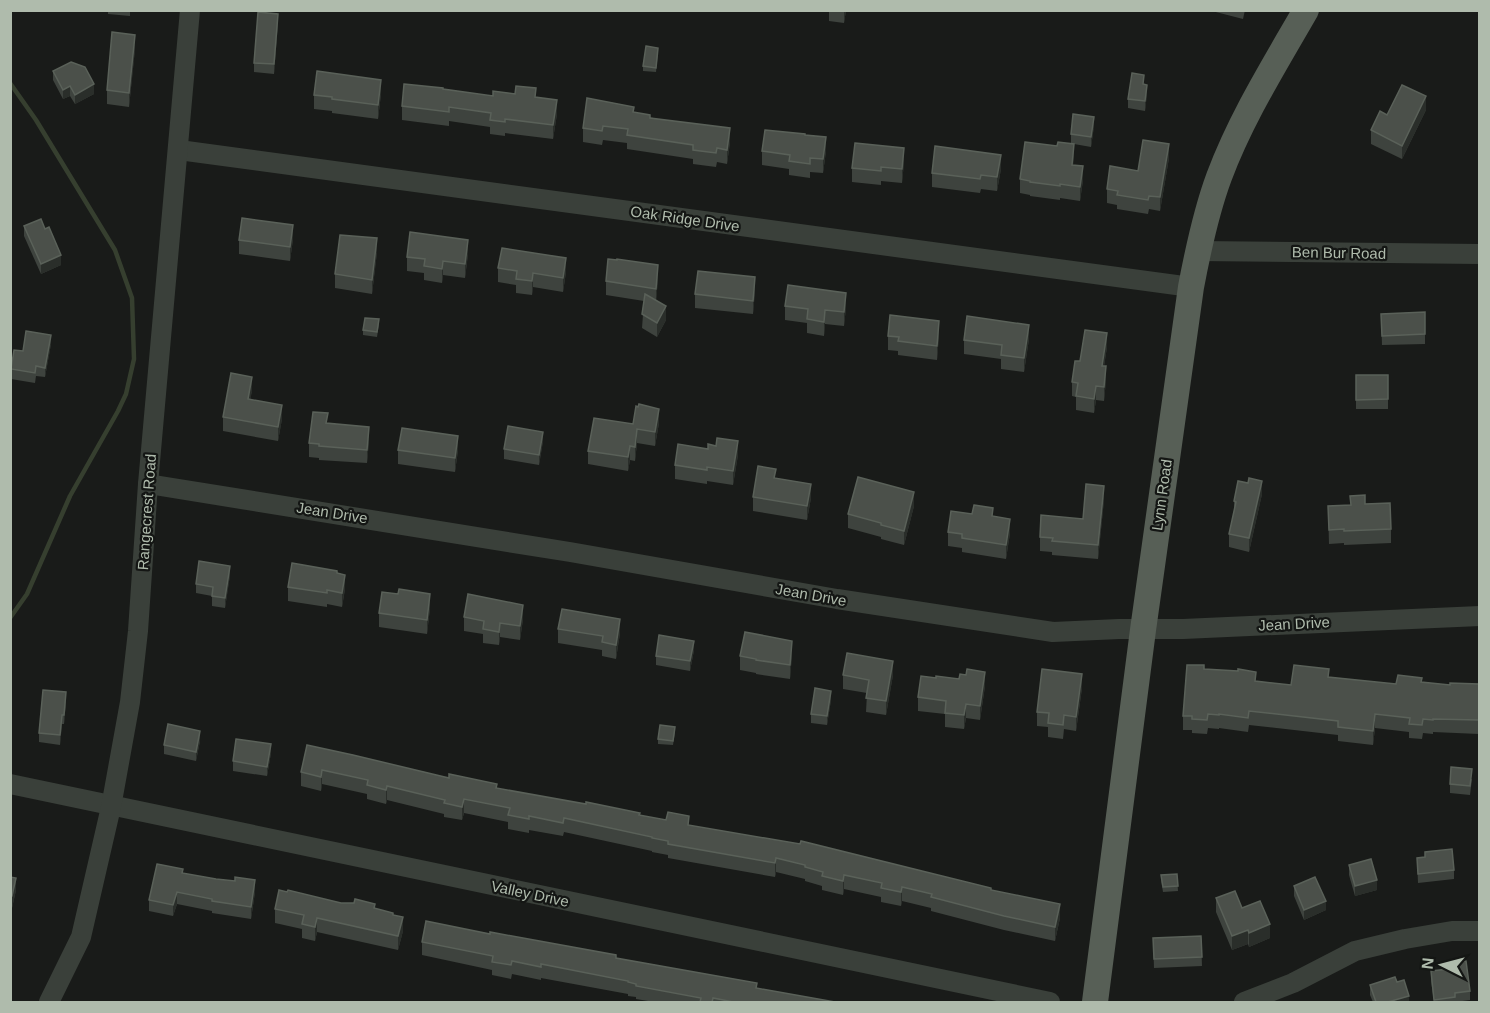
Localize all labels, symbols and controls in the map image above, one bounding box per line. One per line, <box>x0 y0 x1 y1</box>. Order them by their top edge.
street label: Oak Ridge Drive <box>629 202 741 235</box>
street label: Ben Bur Road <box>1292 243 1386 262</box>
street label: Rangecrest Road <box>134 453 159 571</box>
street label: Lynn Road <box>1148 458 1175 532</box>
street label: Jean Drive <box>295 499 369 527</box>
street label: Jean Drive <box>774 580 848 609</box>
street label: Jean Drive <box>1258 613 1330 634</box>
street label: Valley Drive <box>490 877 570 910</box>
north arrow <box>1412 935 1472 995</box>
text: N <box>1419 957 1437 970</box>

